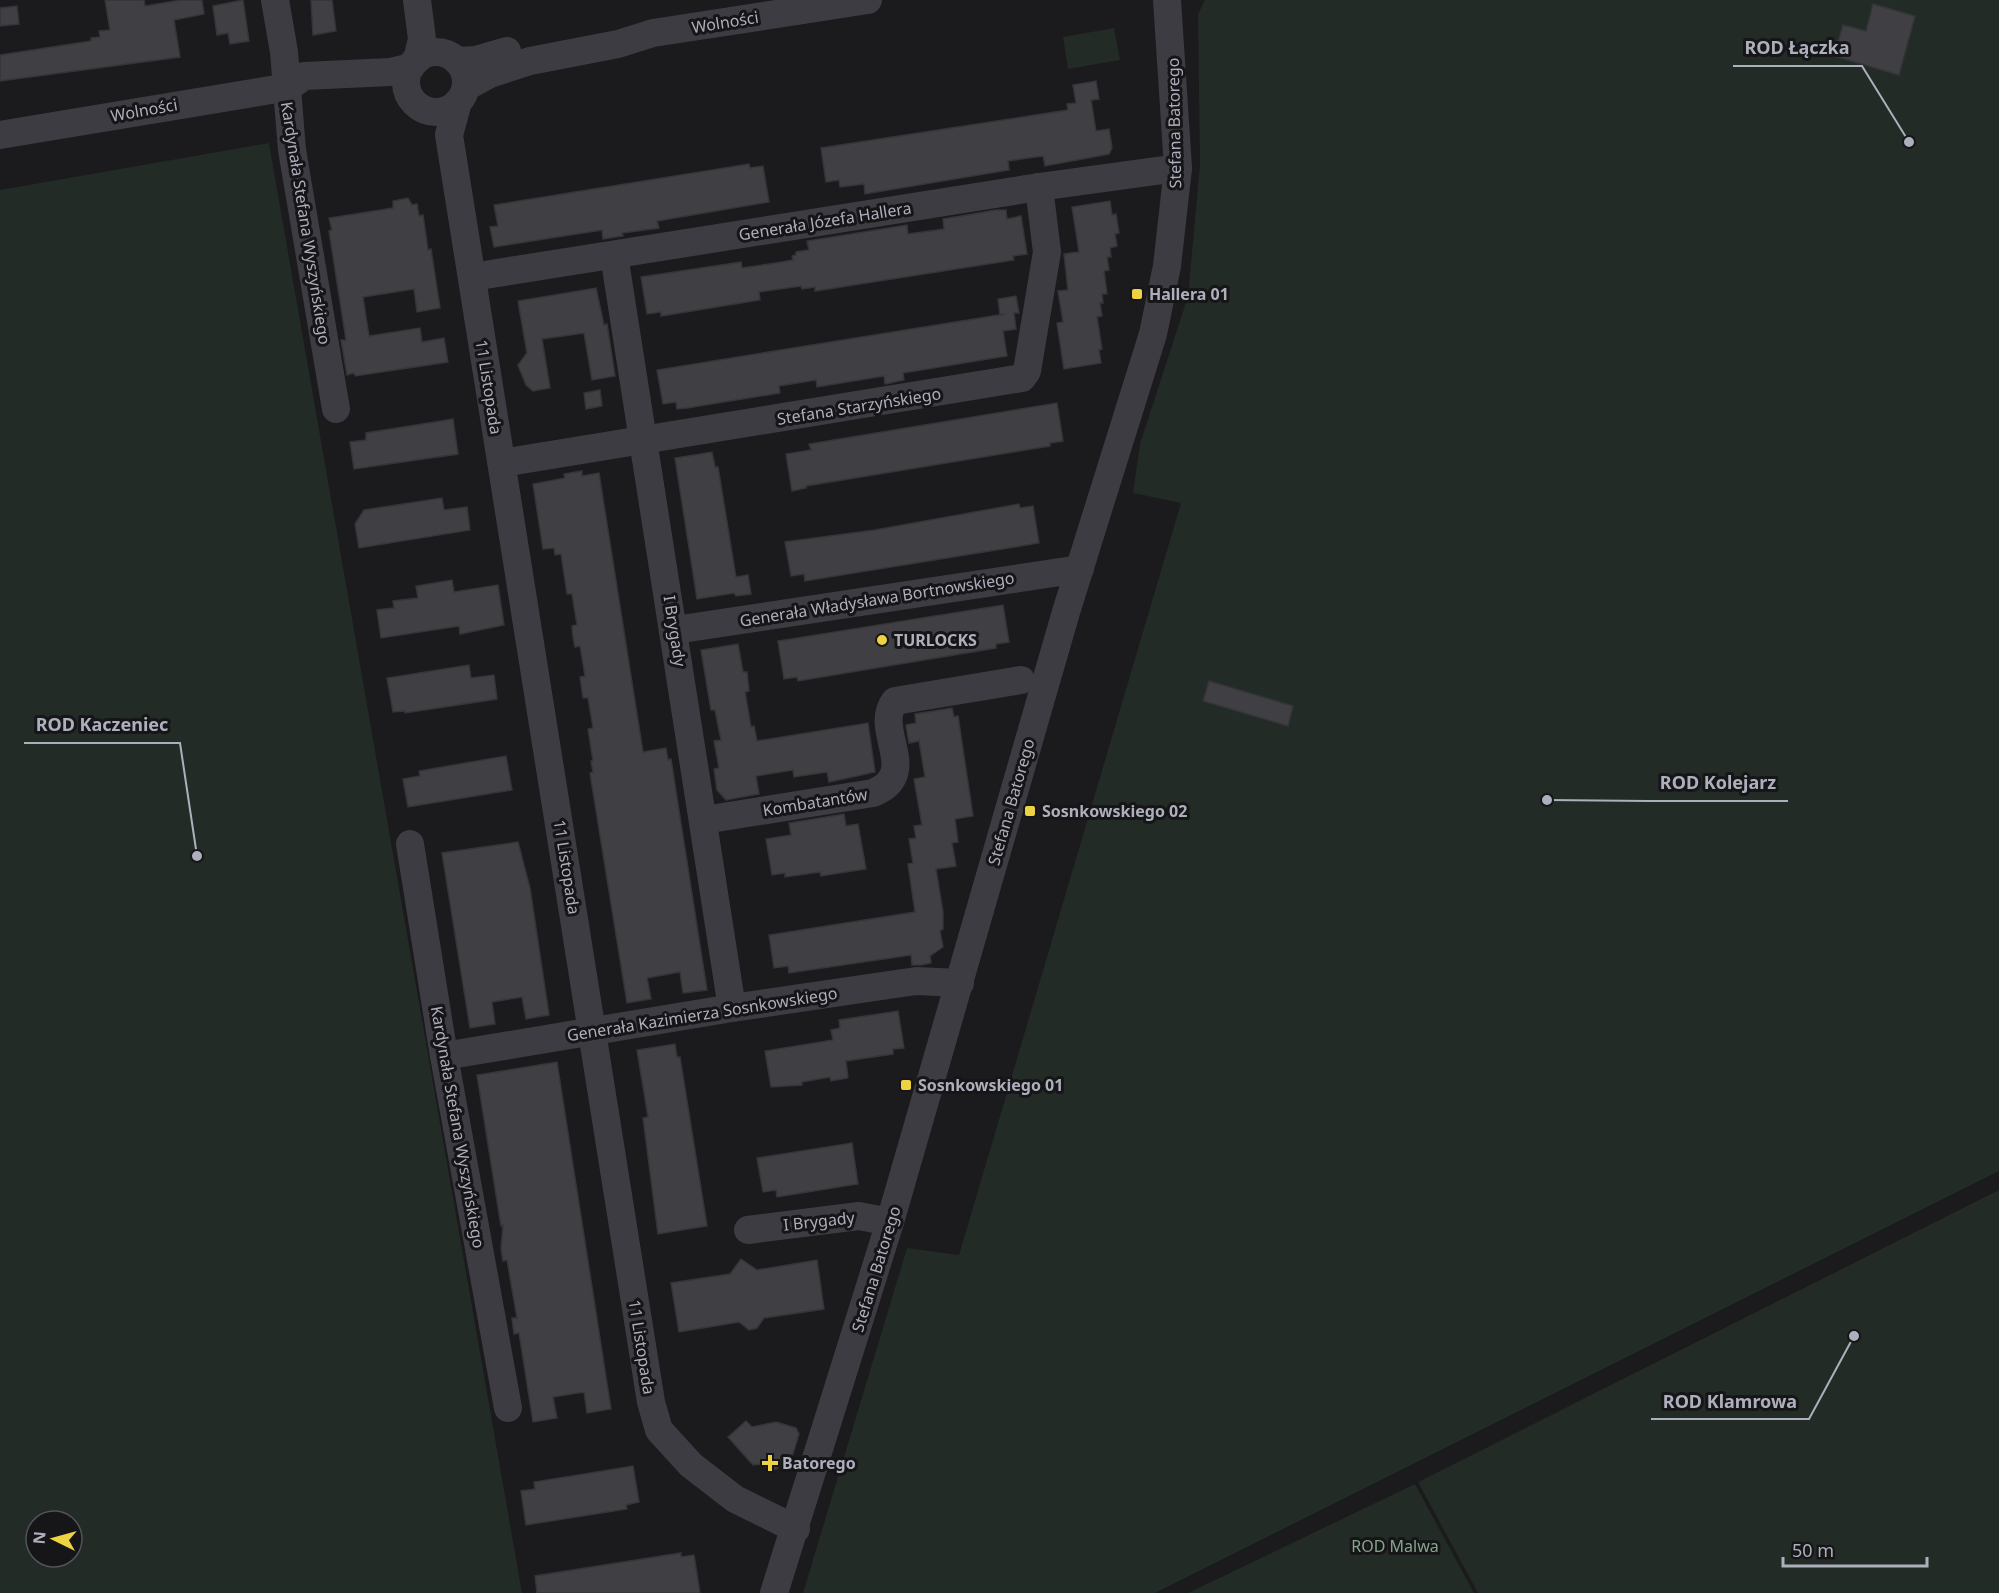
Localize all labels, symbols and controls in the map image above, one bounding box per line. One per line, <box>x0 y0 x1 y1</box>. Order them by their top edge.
street label: Wolności <box>690 6 760 38</box>
callout: ROD Łączka <box>1733 30 1862 66</box>
text: ROD Łączka <box>1745 35 1849 59</box>
street label: Stefana Batorego <box>1162 57 1186 189</box>
street label: Wolności <box>109 93 179 127</box>
street label: Kardynała Stefana Wyszyńskiego <box>276 100 336 346</box>
street label: Generała Józefa Hallera <box>737 196 913 246</box>
place label: Hallera 01 <box>1149 283 1229 305</box>
marker: Hallera 01 <box>1130 287 1144 301</box>
street label: 11 Listopada <box>471 338 507 436</box>
street label: Stefana Starzyńskiego <box>775 382 943 430</box>
street label: Generała Władysława Bortnowskiego <box>738 566 1016 632</box>
street label: I Brygady <box>659 594 692 669</box>
place label: TURLOCKS <box>894 629 977 651</box>
marker: TURLOCKS <box>875 633 889 647</box>
callout: ROD Kaczeniec <box>24 707 180 743</box>
text: ROD Kaczeniec <box>36 712 168 736</box>
street label: Stefana Batorego <box>982 736 1040 868</box>
callout: ROD Kolejarz <box>1648 765 1788 801</box>
text: ROD Kolejarz <box>1660 770 1776 794</box>
street label: Kombatantów <box>761 783 869 821</box>
place label: Sosnkowskiego 02 <box>1042 800 1187 822</box>
marker: Sosnkowskiego 02 <box>1023 804 1037 818</box>
street label: 11 Listopada <box>549 818 585 916</box>
street label: Generała Kazimierza Sosnkowskiego <box>565 982 839 1046</box>
street label: Kardynała Stefana Wyszyńskiego <box>426 1004 490 1250</box>
place label: Sosnkowskiego 01 <box>918 1074 1063 1096</box>
marker: Sosnkowskiego 01 <box>899 1078 913 1092</box>
street label: Stefana Batorego <box>846 1203 906 1335</box>
street label: I Brygady <box>782 1206 857 1236</box>
street label: 11 Listopada <box>624 1298 660 1396</box>
callout: ROD Klamrowa <box>1651 1383 1809 1419</box>
text: ROD Klamrowa <box>1663 1389 1797 1413</box>
place label: Batorego <box>782 1452 856 1474</box>
marker: Batorego <box>763 1456 777 1470</box>
north arrow <box>24 1509 84 1569</box>
text: N <box>28 1530 51 1545</box>
scale bar <box>1783 1530 1927 1568</box>
park label: ROD Malwa <box>1351 1535 1439 1557</box>
text: 50 m <box>1792 1538 1834 1562</box>

